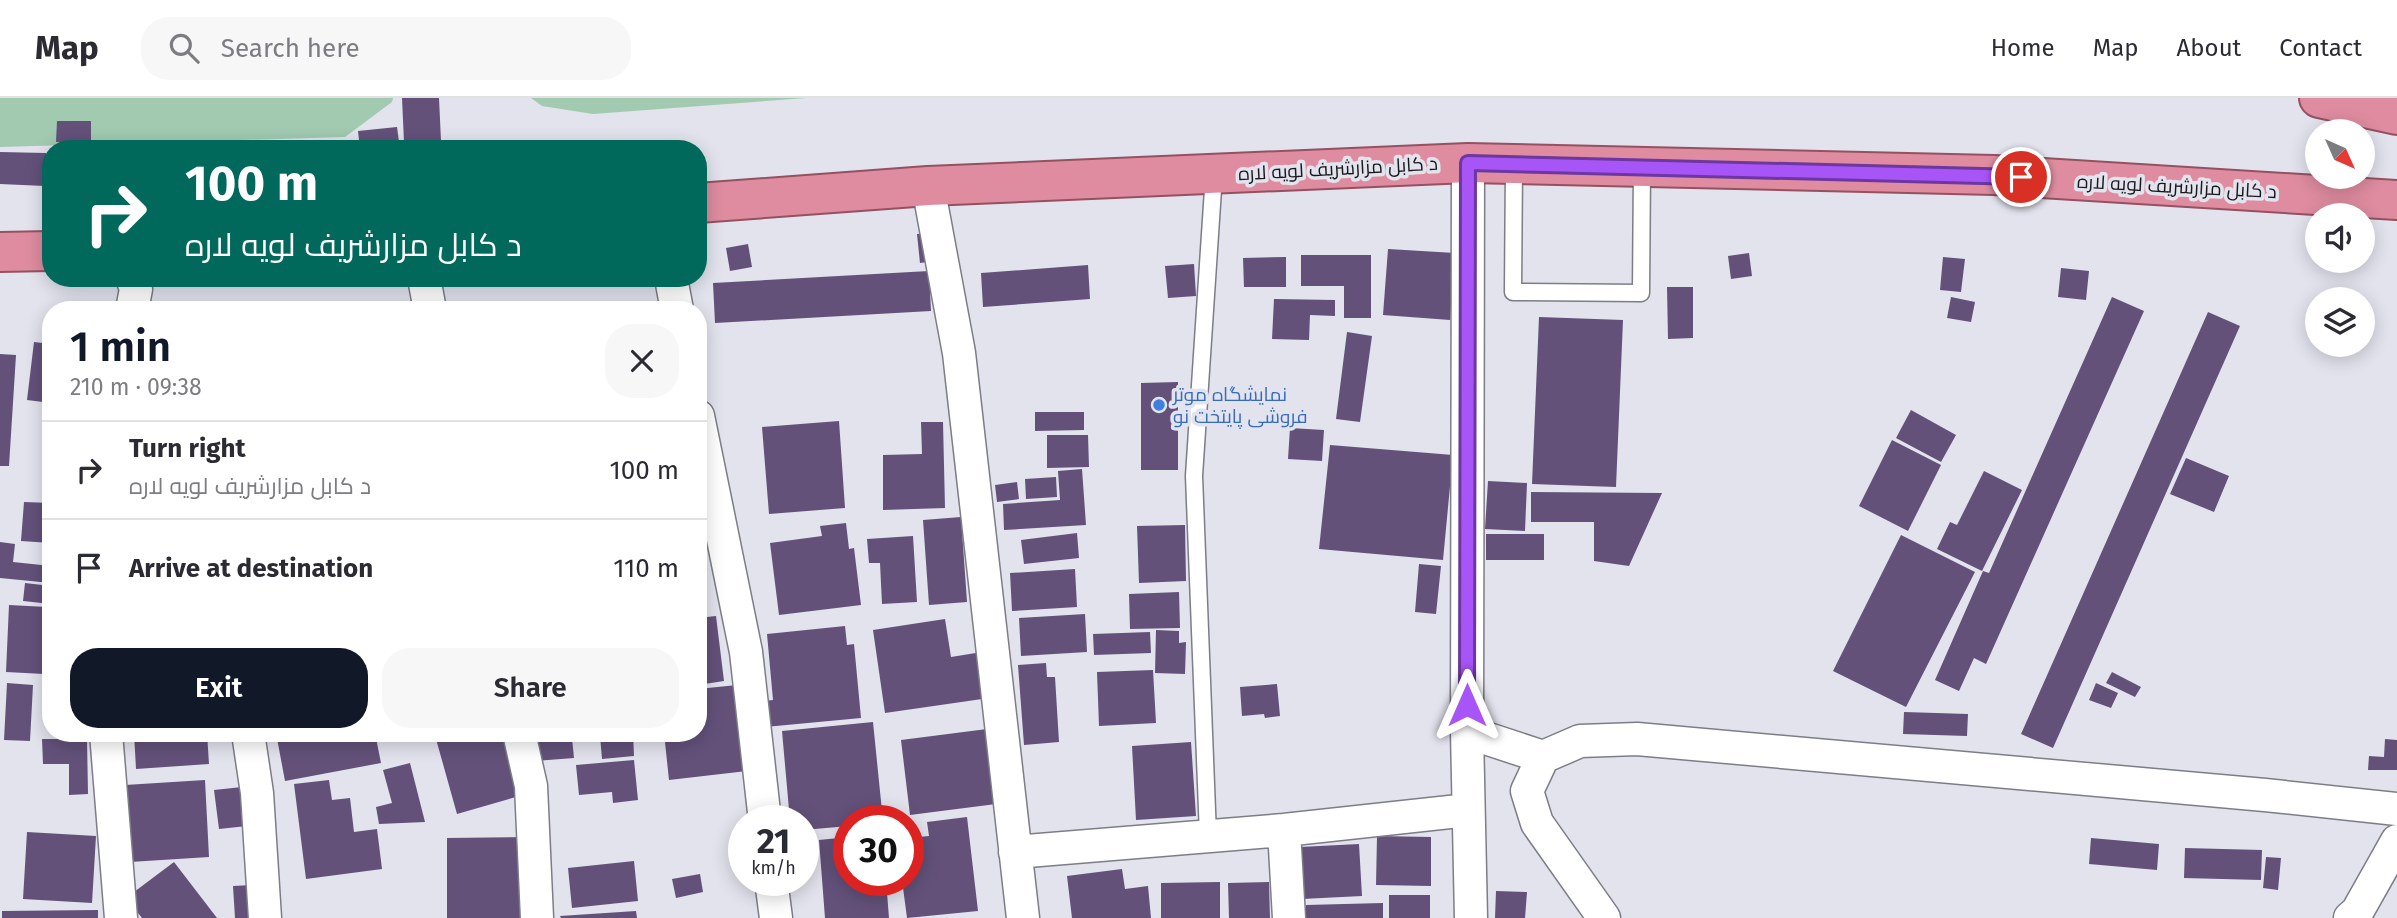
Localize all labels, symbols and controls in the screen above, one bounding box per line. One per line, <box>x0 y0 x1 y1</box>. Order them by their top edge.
search box <box>141 17 631 80</box>
text: Map <box>35 28 99 68</box>
icon: search <box>165 29 203 67</box>
text: Search here <box>221 33 360 64</box>
text: Home <box>1991 34 2055 62</box>
text: Map <box>2093 34 2139 62</box>
text: About <box>2177 34 2241 62</box>
text: Contact <box>2279 34 2362 62</box>
north arrow <box>2305 119 2375 189</box>
map controls <box>2305 119 2375 357</box>
pin <box>1991 147 2051 207</box>
street label: د کابل مزارشریف لویه لاره <box>1238 152 1438 185</box>
text: 100 m <box>185 154 318 213</box>
icon: arrive <box>2002 158 2040 196</box>
icon: right <box>70 168 161 259</box>
street label: د کابل مزارشریف لویه لاره <box>2077 170 2277 203</box>
button: sound <box>2305 203 2375 273</box>
text: د کابل مزارشریف لویه لاره <box>185 226 522 264</box>
button: layers <box>2305 287 2375 357</box>
text: 1 min <box>70 322 171 372</box>
button: close <box>605 324 679 398</box>
text: 210 m · 09:38 <box>70 373 202 401</box>
place label: نمایشگاه موتر فروشی پایتخت نو <box>1172 383 1308 429</box>
marker: نمایشگاه موتر فروشی پایتخت نو <box>1151 397 1167 413</box>
text: Turn right <box>129 433 246 464</box>
icon: right <box>70 451 108 489</box>
text: 100 m <box>610 455 679 486</box>
text: د کابل مزارشریف لویه لاره <box>129 472 371 500</box>
icon: arrive <box>70 549 108 587</box>
text: Arrive at destination <box>129 553 373 584</box>
text: 110 m <box>613 553 679 584</box>
button: Exit <box>70 648 368 728</box>
button: Share <box>382 648 679 728</box>
position arrow <box>1430 668 1504 742</box>
speed limit sign: 30 <box>833 805 924 896</box>
text: 21 <box>757 820 790 862</box>
text: km/h <box>751 857 796 879</box>

